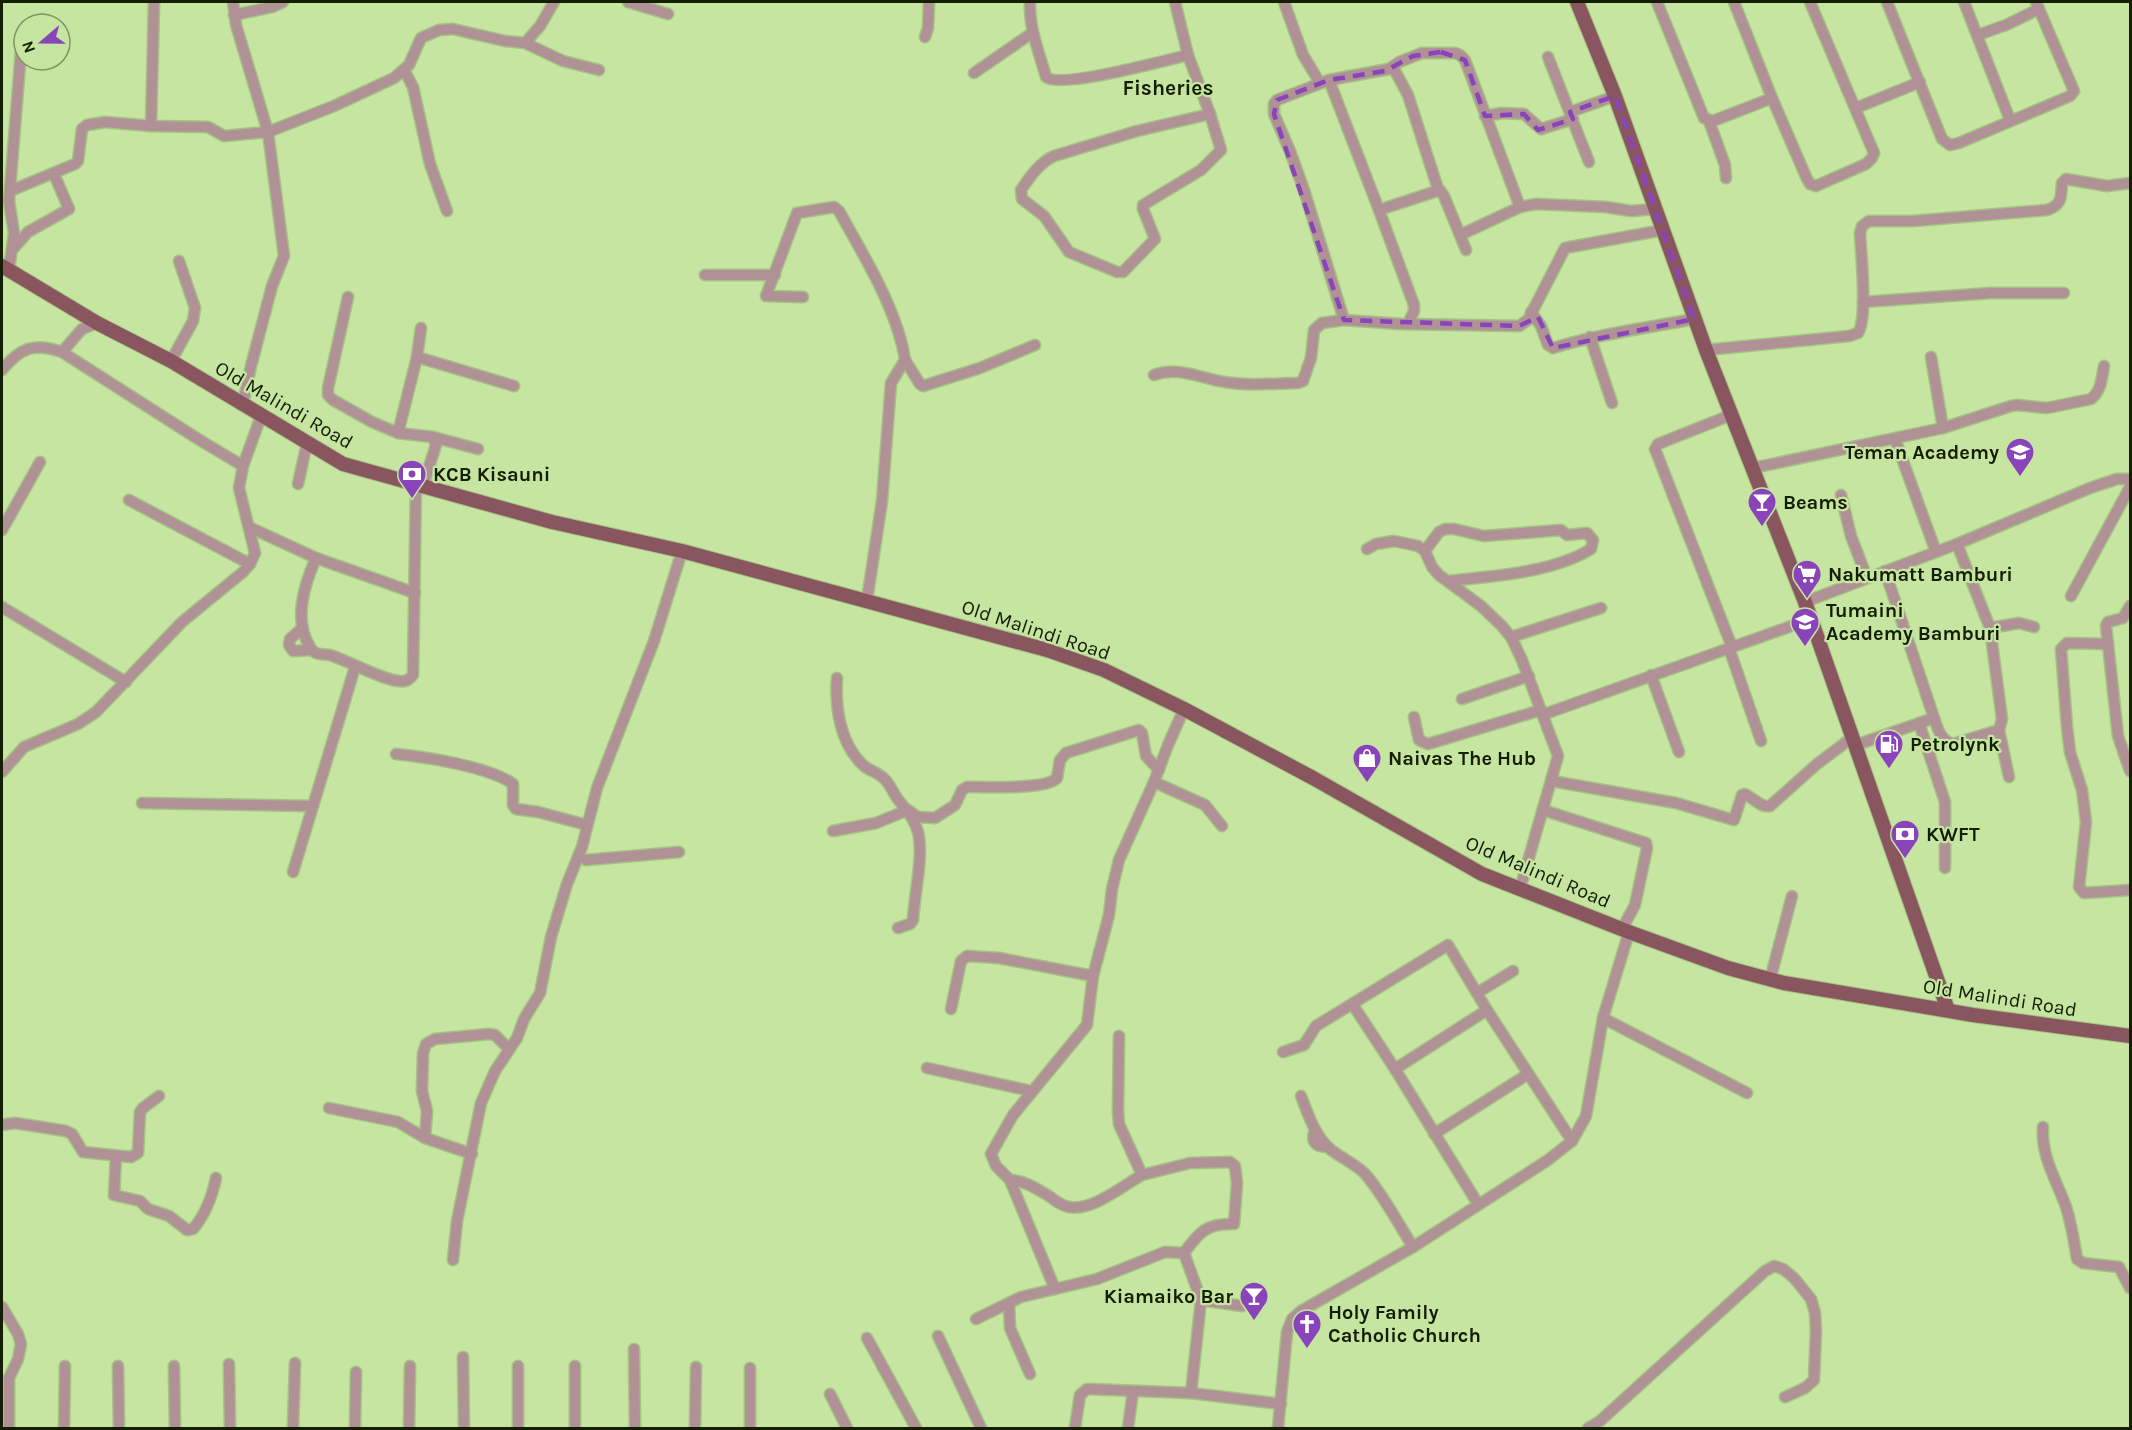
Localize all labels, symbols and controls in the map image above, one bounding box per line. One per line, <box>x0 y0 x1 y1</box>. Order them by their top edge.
north arrow <box>12 12 72 72</box>
text: N <box>17 38 39 56</box>
district label: Fisheries <box>1123 76 1214 100</box>
street label: Old Malindi Road <box>211 356 357 454</box>
school or university icon: Teman Academy <box>2004 436 2036 478</box>
place label: Teman Academy <box>1845 441 1999 464</box>
bank icon: KCB Kisauni <box>396 458 428 500</box>
place label: KCB Kisauni <box>433 463 550 486</box>
bar icon: Beams <box>1746 486 1778 528</box>
place label: Beams <box>1783 491 1848 514</box>
supermarket icon: Nakumatt Bamburi <box>1791 558 1823 600</box>
place label: Nakumatt Bamburi <box>1828 563 2013 586</box>
street label: Old Malindi Road <box>959 595 1113 665</box>
place label: Tumaini Academy Bamburi <box>1826 599 2001 645</box>
school or university icon: Tumaini Academy Bamburi <box>1789 606 1821 648</box>
fuel station icon: Petrolynk <box>1873 728 1905 770</box>
place label: Petrolynk <box>1910 733 2000 756</box>
shop icon: Naivas The Hub <box>1351 742 1383 784</box>
place label: Naivas The Hub <box>1388 747 1536 770</box>
bank icon: KWFT <box>1889 818 1921 860</box>
place label: KWFT <box>1926 823 1980 846</box>
street label: Old Malindi Road <box>1462 831 1614 913</box>
street label: Old Malindi Road <box>1922 974 2078 1022</box>
bar icon: Kiamaiko Bar <box>1238 1280 1270 1322</box>
place label: Kiamaiko Bar <box>1104 1285 1233 1308</box>
place label: Holy Family Catholic Church <box>1328 1301 1481 1347</box>
church icon: Holy Family Catholic Church <box>1291 1308 1323 1350</box>

